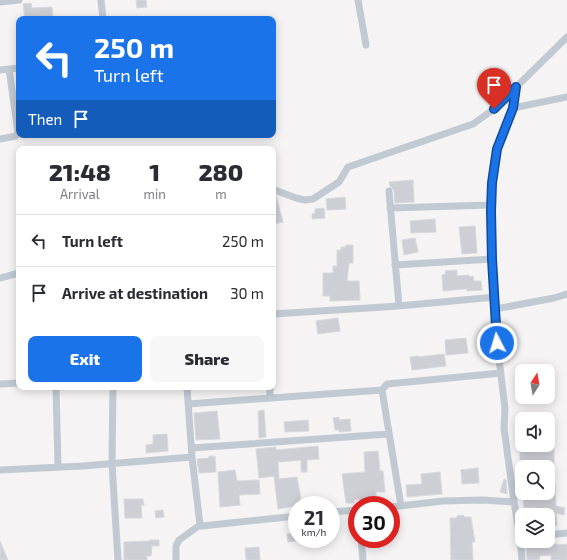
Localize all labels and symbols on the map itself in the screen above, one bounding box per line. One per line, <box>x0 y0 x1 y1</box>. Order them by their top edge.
pin <box>477 68 511 109</box>
position arrow <box>476 322 518 364</box>
north arrow <box>515 364 555 404</box>
speed limit sign: 30 <box>348 496 400 548</box>

